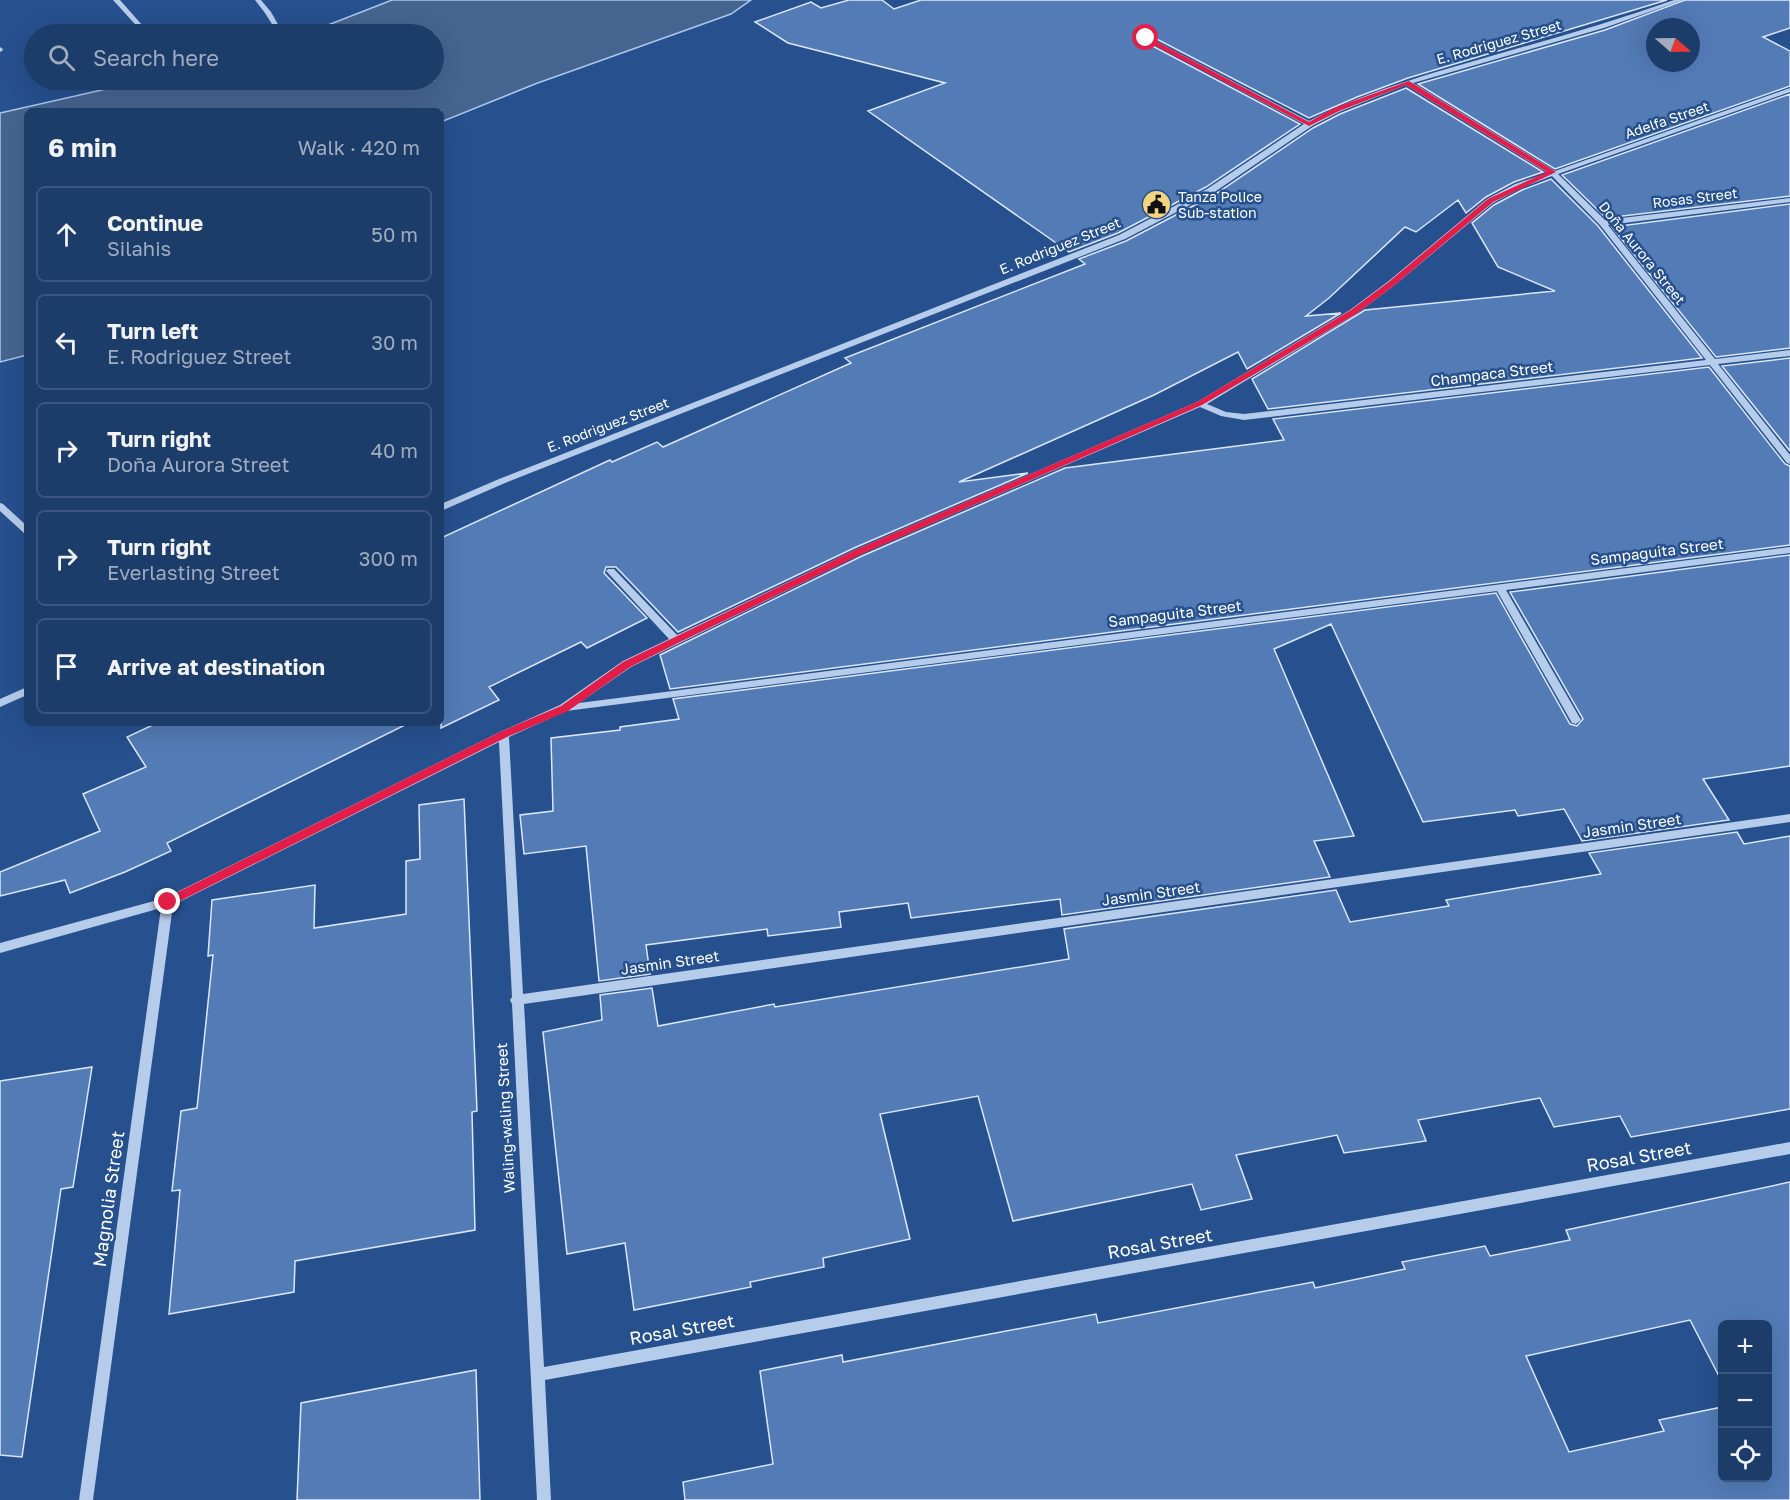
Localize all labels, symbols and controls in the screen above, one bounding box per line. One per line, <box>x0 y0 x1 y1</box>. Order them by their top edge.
street label: E. Rodriguez Street <box>1434 16 1563 67</box>
north arrow <box>1646 18 1700 72</box>
search box <box>24 24 444 90</box>
route start <box>1132 24 1158 50</box>
icon: search <box>45 41 78 74</box>
text: Search here <box>93 44 219 71</box>
street label: Adelfa Street <box>1623 97 1711 142</box>
text: 6 min <box>48 132 117 163</box>
text: Walk · 420 m <box>298 135 420 159</box>
street label: Rosas Street <box>1651 184 1738 211</box>
place label: Tanza Police Sub-station <box>1178 188 1262 221</box>
public building icon: Tanza Police Sub-station <box>1141 189 1173 221</box>
street label: Doña Aurora Street <box>1596 198 1689 308</box>
text: Continue <box>107 209 203 236</box>
street label: E. Rodriguez Street <box>997 213 1123 278</box>
icon: ahead <box>50 218 83 251</box>
text: 50 m <box>371 222 418 246</box>
text: Silahis <box>107 236 171 260</box>
text: Turn left <box>107 317 198 344</box>
icon: left <box>50 326 83 359</box>
text: 30 m <box>371 330 418 354</box>
text: E. Rodriguez Street <box>107 344 291 368</box>
street label: Champaca Street <box>1429 357 1554 389</box>
street label: E. Rodriguez Street <box>545 393 671 456</box>
text: Turn right <box>107 425 211 452</box>
icon: right <box>50 434 83 467</box>
text: 40 m <box>371 438 418 462</box>
text: Doña Aurora Street <box>107 452 289 476</box>
text: Turn right <box>107 533 211 560</box>
street label: Sampaguita Street <box>1589 534 1724 568</box>
icon: right <box>50 542 83 575</box>
text: 300 m <box>359 546 418 570</box>
text: Everlasting Street <box>107 560 280 584</box>
street label: Sampaguita Street <box>1107 596 1242 630</box>
icon: arrive <box>50 650 83 683</box>
text: Arrive at destination <box>107 653 325 680</box>
street label: Jasmin Street <box>1581 809 1682 841</box>
street label: Jasmin Street <box>1100 877 1201 909</box>
route end <box>154 888 180 914</box>
street label: Jasmin Street <box>619 946 720 978</box>
street label: Waling-waling Street <box>492 1042 518 1194</box>
street label: Magnolia Street <box>88 1129 128 1268</box>
street label: Rosal Street <box>1585 1136 1693 1176</box>
street label: Rosal Street <box>1106 1223 1214 1263</box>
street label: Rosal Street <box>628 1309 736 1349</box>
map controls <box>1718 1320 1772 1482</box>
button: + <box>1718 1320 1772 1374</box>
button: − <box>1718 1374 1772 1428</box>
button: locate <box>1718 1428 1772 1482</box>

